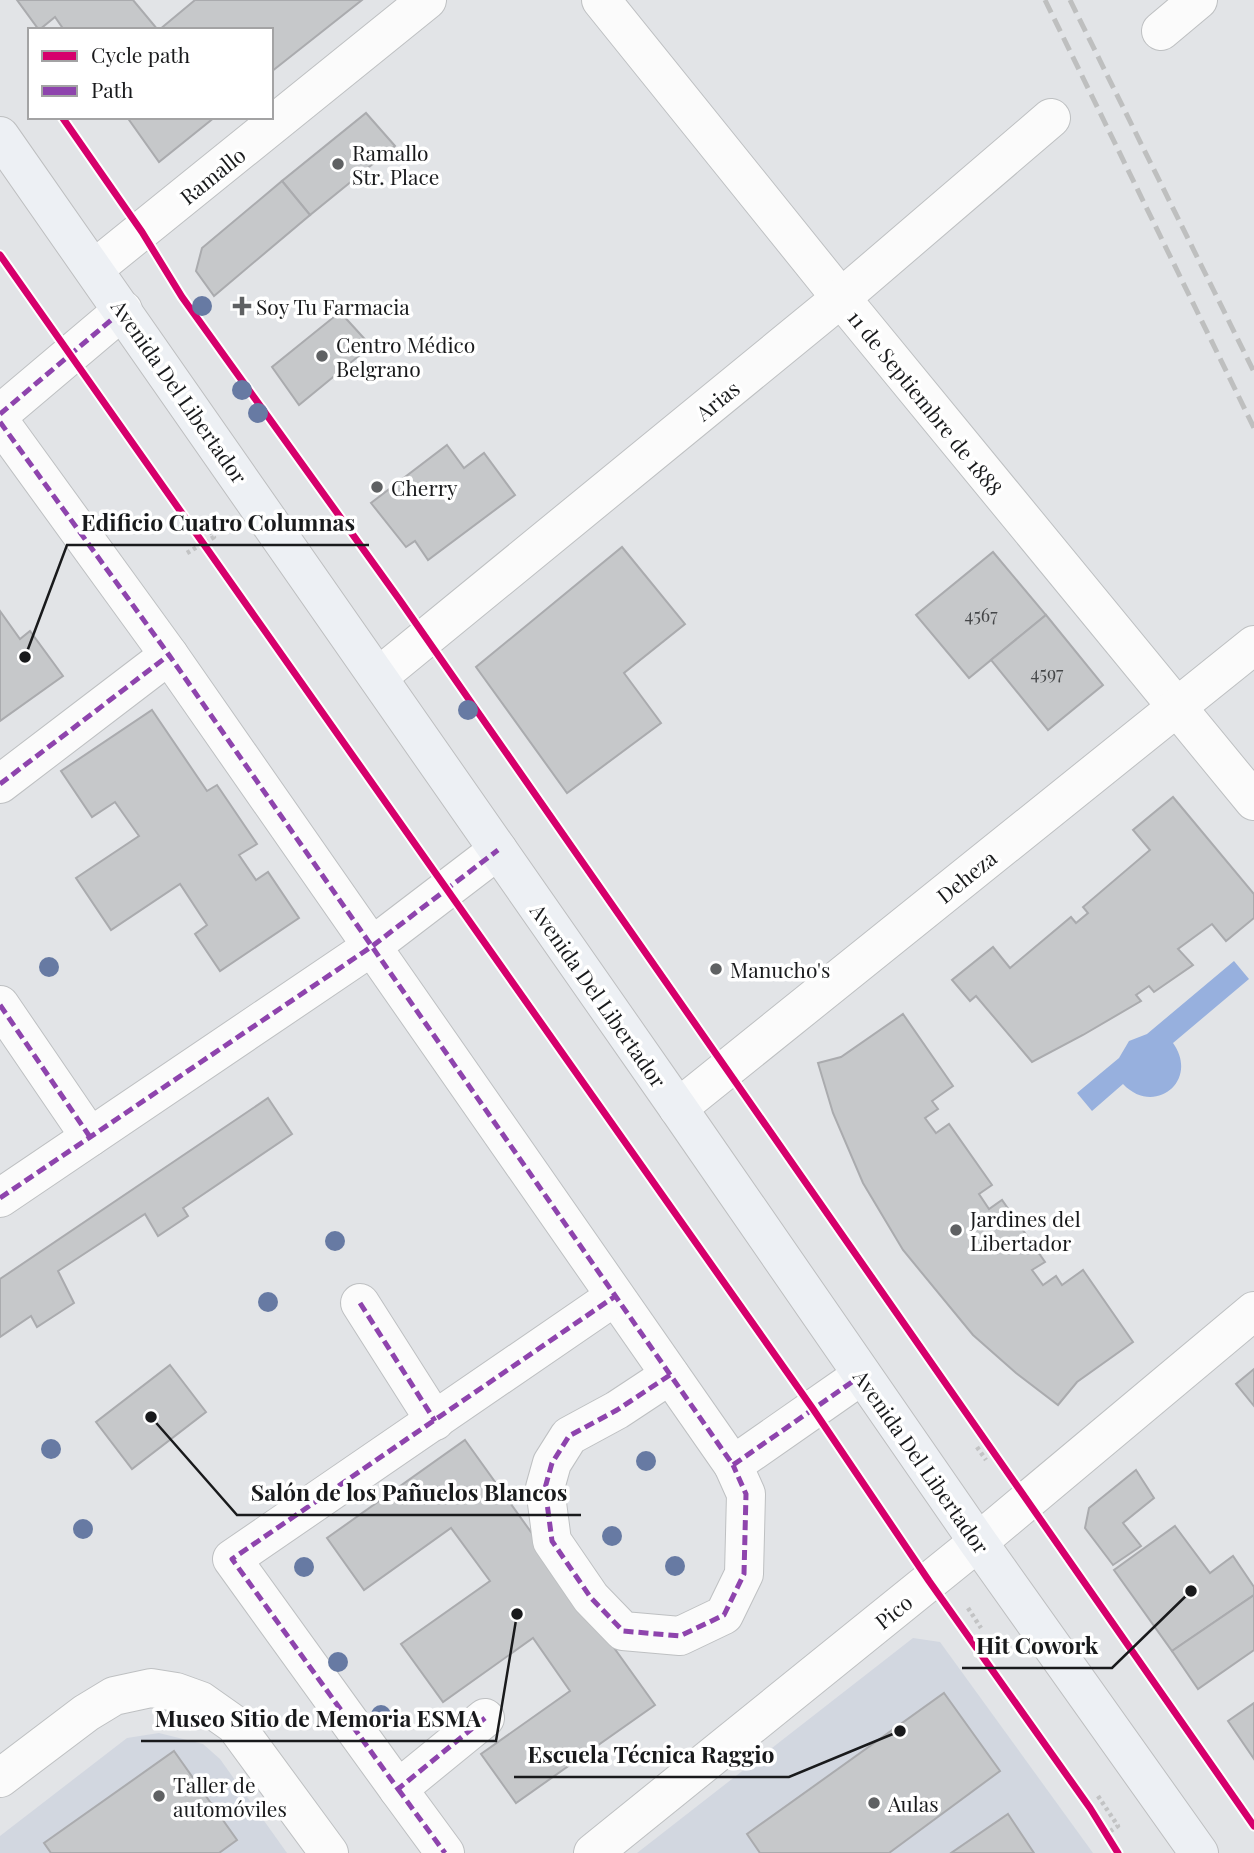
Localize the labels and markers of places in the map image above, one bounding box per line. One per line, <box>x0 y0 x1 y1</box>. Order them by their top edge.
place label: Ramallo Str. Place <box>352 138 439 190</box>
marker: Ramallo Str. Place <box>330 156 346 172</box>
place label: Soy Tu Farmacia <box>256 292 410 320</box>
marker: Soy Tu Farmacia <box>234 298 250 314</box>
place label: Centro Médico Belgrano <box>336 330 475 382</box>
marker: Centro Médico Belgrano <box>314 348 330 364</box>
place label: Cherry <box>391 473 458 501</box>
marker: Cherry <box>369 479 385 495</box>
callout: Edificio Cuatro Columnas <box>67 501 369 545</box>
place label: Manucho's <box>730 955 830 983</box>
marker: Manucho's <box>708 961 724 977</box>
place label: Jardines del Libertador <box>969 1204 1081 1256</box>
marker: Jardines del Libertador <box>948 1222 964 1238</box>
callout: Salón de los Pañuelos Blancos <box>237 1471 581 1515</box>
callout: Hit Cowork <box>962 1624 1112 1668</box>
callout: Museo Sitio de Memoria ESMA <box>141 1697 496 1741</box>
callout: Escuela Técnica Raggio <box>514 1733 789 1777</box>
place label: Taller de automóviles <box>173 1770 287 1822</box>
marker: Taller de automóviles <box>151 1788 167 1804</box>
place label: Aulas <box>887 1789 939 1817</box>
marker: Aulas <box>866 1795 882 1811</box>

